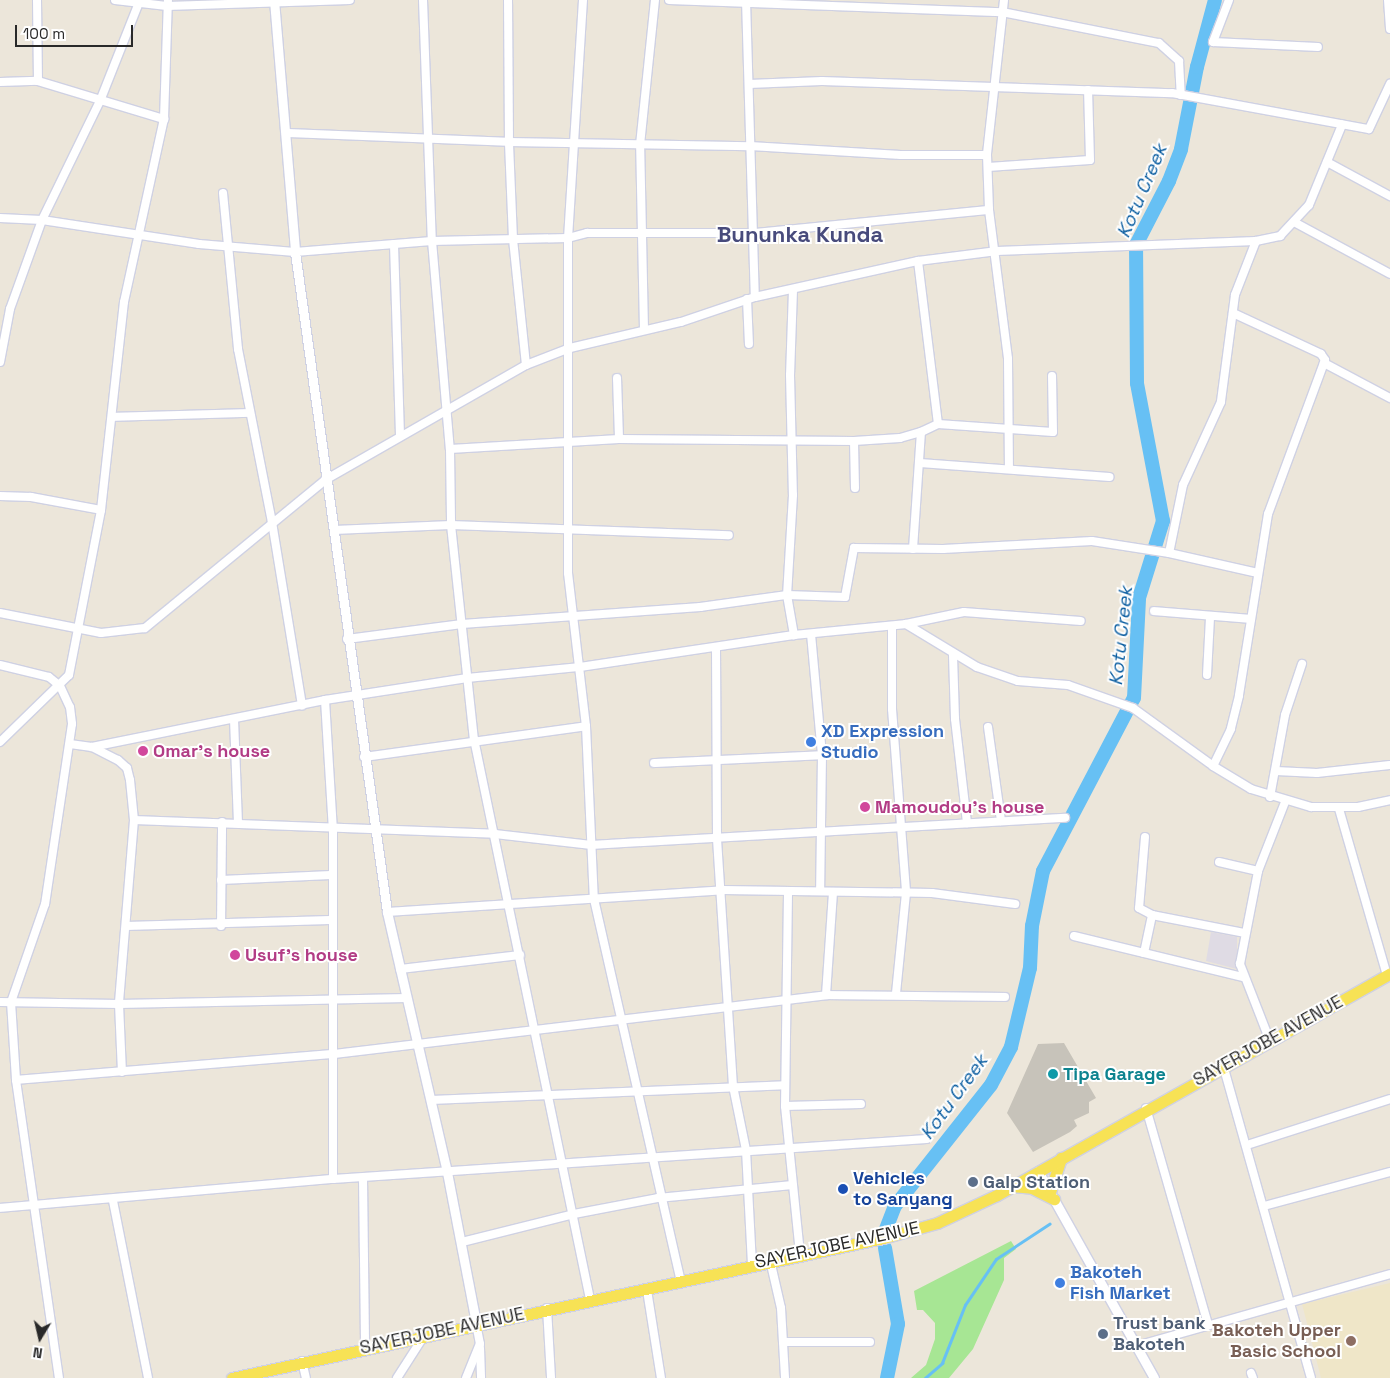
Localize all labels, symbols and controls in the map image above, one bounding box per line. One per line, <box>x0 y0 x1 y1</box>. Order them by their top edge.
scale bar <box>18 15 135 47</box>
text: 100 m <box>23 24 65 43</box>
water label: Kotu Creek <box>1112 141 1172 241</box>
district label: Bununka Kunda <box>717 222 883 248</box>
water label: Kotu Creek <box>1104 585 1138 687</box>
place label: XD Expression Studio <box>821 721 944 764</box>
marker: XD Expression Studio <box>805 736 817 748</box>
place label: Omar's house <box>153 740 270 762</box>
marker: Omar's house <box>137 745 149 757</box>
place label: Mamoudou's house <box>875 796 1044 818</box>
marker: Mamoudou's house <box>859 801 871 813</box>
place label: Usuf's house <box>245 944 358 966</box>
marker: Usuf's house <box>229 949 241 961</box>
street label: SAYERJOBE AVENUE <box>1189 991 1347 1091</box>
water label: Kotu Creek <box>916 1050 992 1144</box>
place label: Tipa Garage <box>1063 1063 1166 1085</box>
marker: Tipa Garage <box>1047 1068 1059 1080</box>
place label: Vehicles to Sanyang <box>853 1168 953 1210</box>
place label: Galp Station <box>983 1171 1090 1193</box>
marker: Galp Station <box>967 1176 979 1188</box>
marker: Vehicles to Sanyang <box>837 1183 849 1195</box>
street label: SAYERJOBE AVENUE <box>753 1217 921 1273</box>
place label: Bakoteh Fish Market <box>1070 1262 1171 1304</box>
marker: Bakoteh Fish Market <box>1054 1277 1066 1289</box>
street label: SAYERJOBE AVENUE <box>358 1303 526 1359</box>
north arrow <box>15 1313 65 1363</box>
place label: Trust bank Bakoteh <box>1113 1313 1206 1356</box>
place label: Bakoteh Upper Basic School <box>1212 1320 1341 1362</box>
marker: Trust bank Bakoteh <box>1097 1328 1109 1340</box>
marker: Bakoteh Upper Basic School <box>1345 1335 1357 1347</box>
text: N <box>32 1343 44 1362</box>

